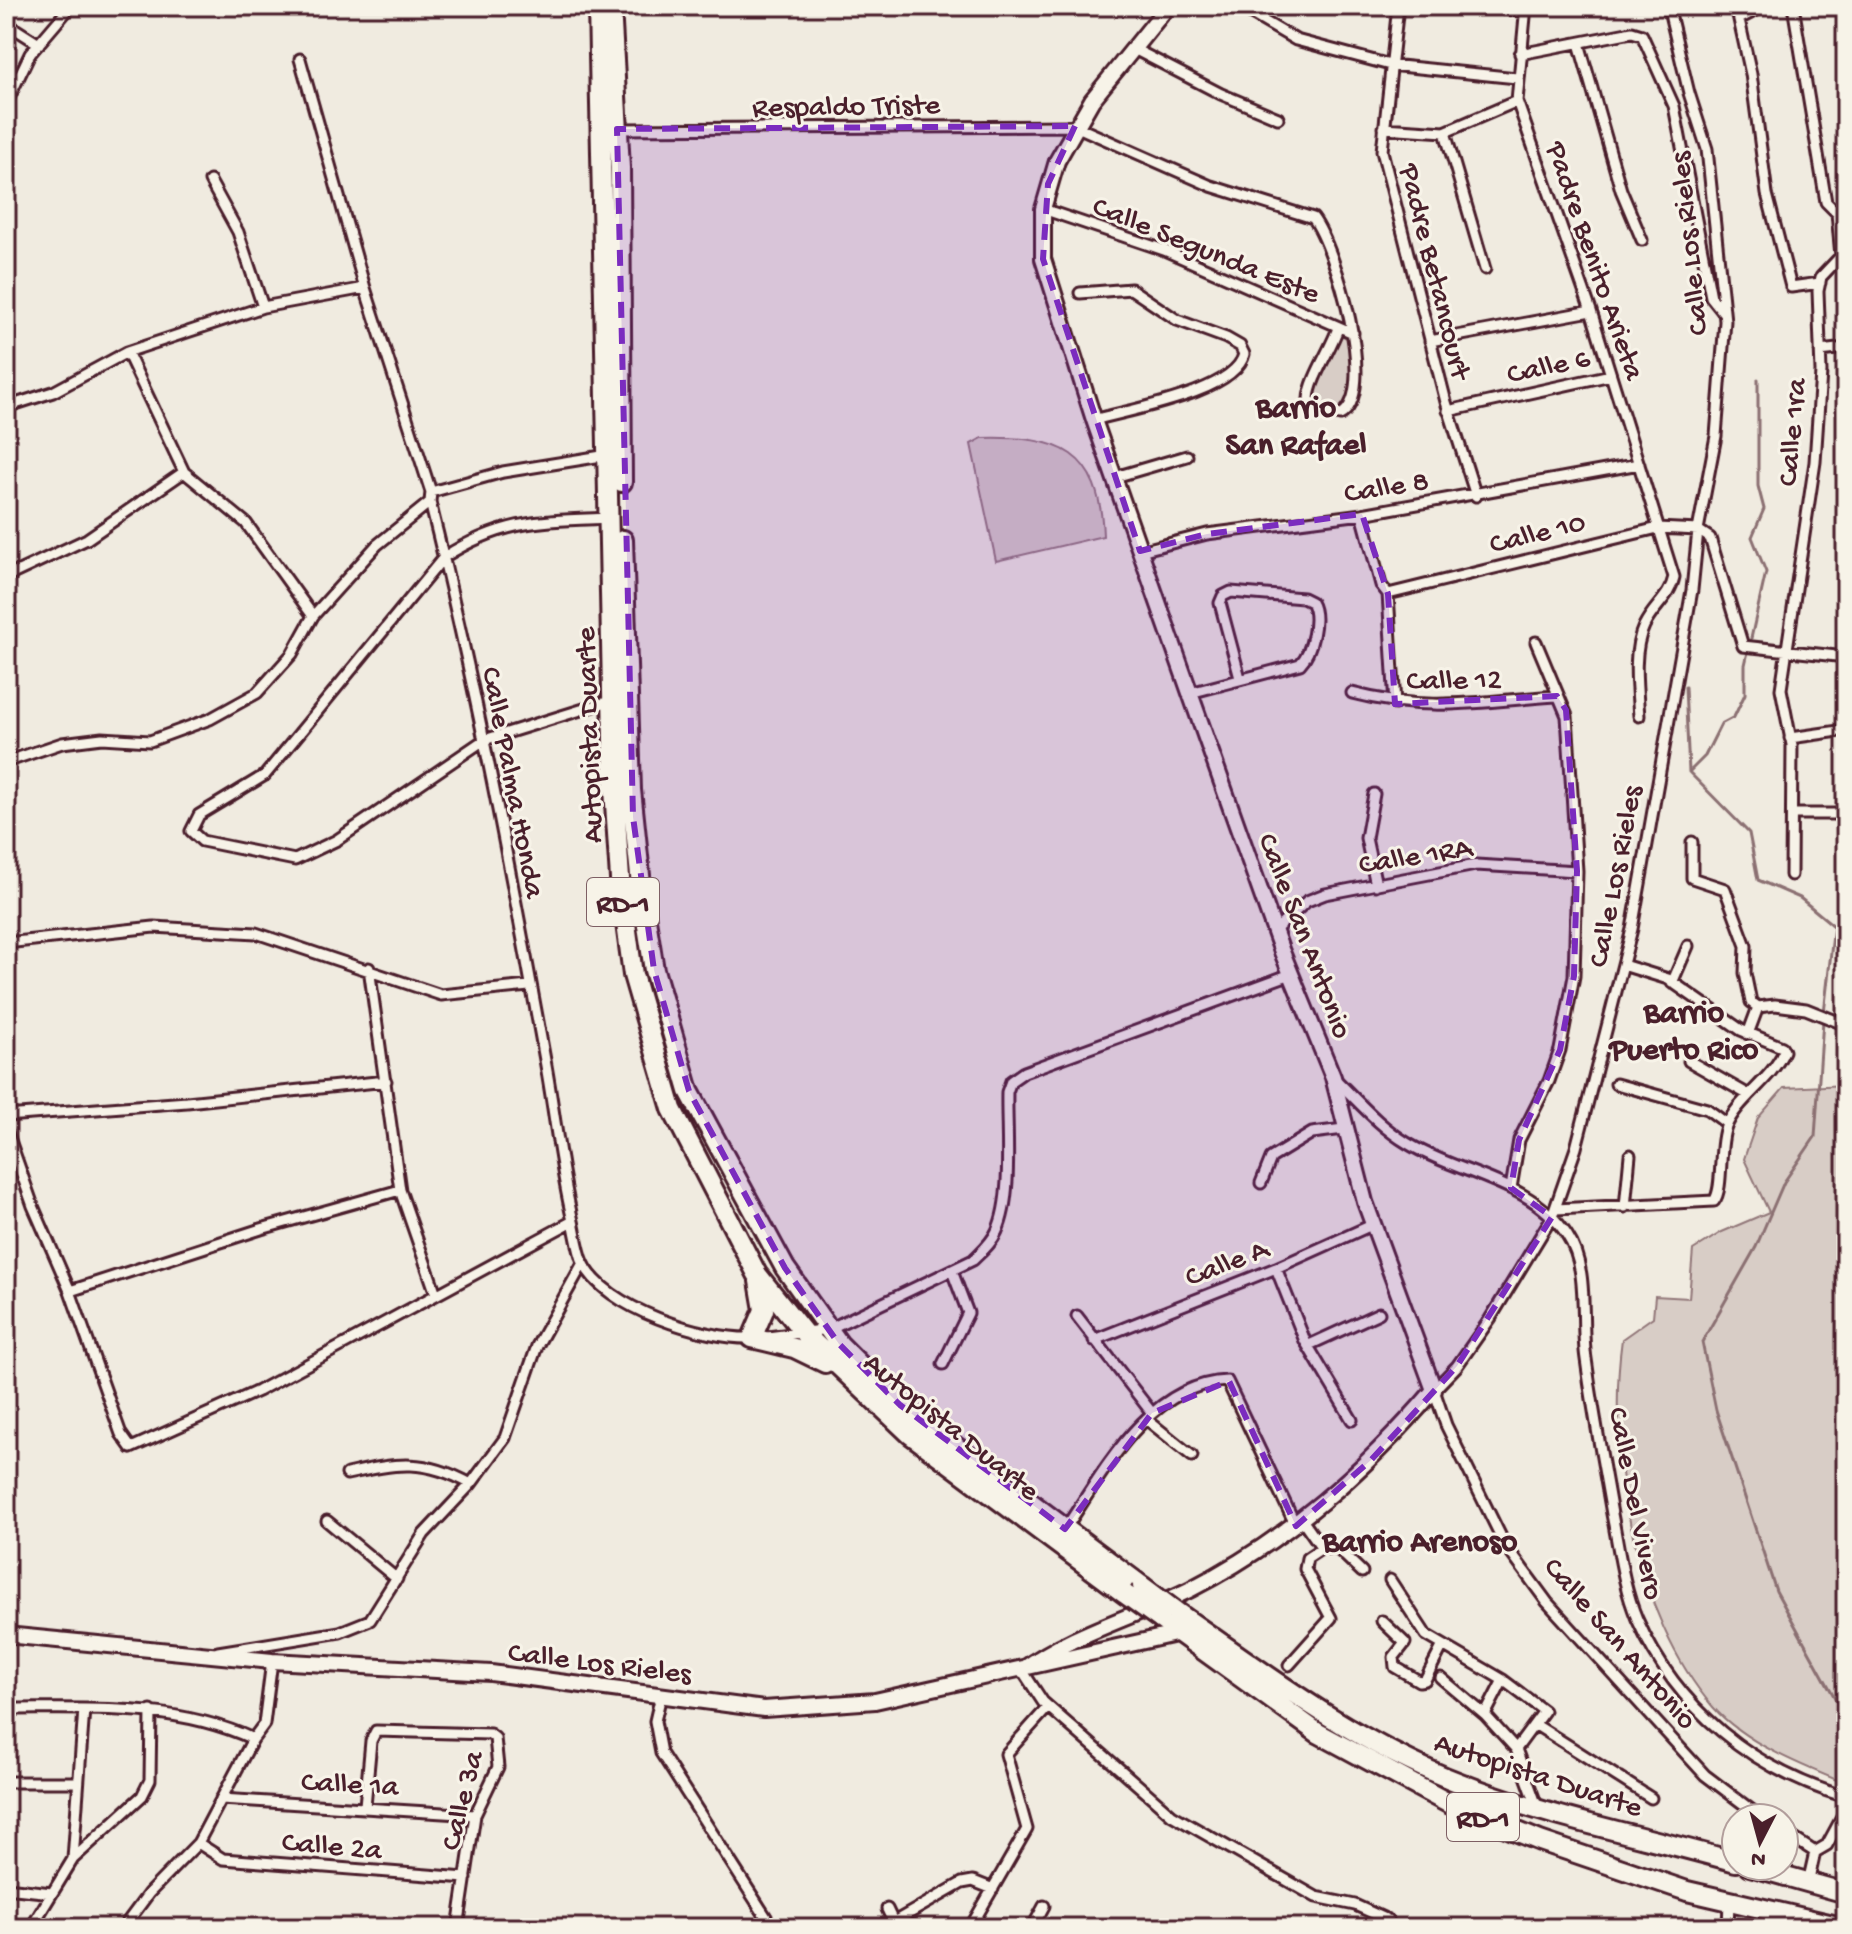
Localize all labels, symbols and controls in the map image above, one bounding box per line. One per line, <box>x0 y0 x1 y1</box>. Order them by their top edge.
street label: Respaldo Triste <box>752 89 941 128</box>
street label: Padre Benito Arieta <box>1535 137 1650 386</box>
street label: Calle Los Rieles <box>1664 149 1719 337</box>
street label: Padre Betancourt <box>1389 160 1477 386</box>
street label: Calle Segunda Este <box>1086 191 1325 314</box>
street label: Calle 6 <box>1504 342 1594 394</box>
street label: Calle 1ra <box>1772 376 1817 488</box>
district label: Barrio San Rafael <box>1225 391 1367 466</box>
street label: Calle 8 <box>1342 465 1431 513</box>
street label: Calle 10 <box>1486 507 1590 564</box>
street label: Autopista Duarte <box>570 626 613 844</box>
street label: Calle Palma Honda <box>471 664 550 903</box>
street label: Calle 12 <box>1406 664 1502 701</box>
street label: Calle Los Rieles <box>1583 782 1652 971</box>
street label: Calle San Antonio <box>1248 829 1358 1044</box>
street label: Calle 1RA <box>1357 832 1476 885</box>
road number: RD-1 <box>587 878 659 926</box>
district label: Barrio Puerto Rico <box>1608 996 1759 1071</box>
street label: Calle A <box>1181 1233 1275 1297</box>
street label: Autopista Duarte <box>855 1347 1046 1511</box>
street label: Calle Del Vivero <box>1598 1405 1669 1603</box>
district label: Barrio Arenoso <box>1322 1525 1518 1563</box>
street label: Calle San Antonio <box>1534 1552 1703 1738</box>
street label: Calle Los Rieles <box>506 1637 694 1694</box>
street label: Autopista Duarte <box>1429 1727 1646 1828</box>
street label: Calle 3a <box>435 1747 494 1854</box>
street label: Calle 1a <box>300 1766 401 1807</box>
road number: RD-1 <box>1447 1793 1519 1841</box>
north arrow <box>1720 1802 1800 1882</box>
street label: Calle 2a <box>280 1827 384 1870</box>
text: N <box>1750 1844 1767 1872</box>

